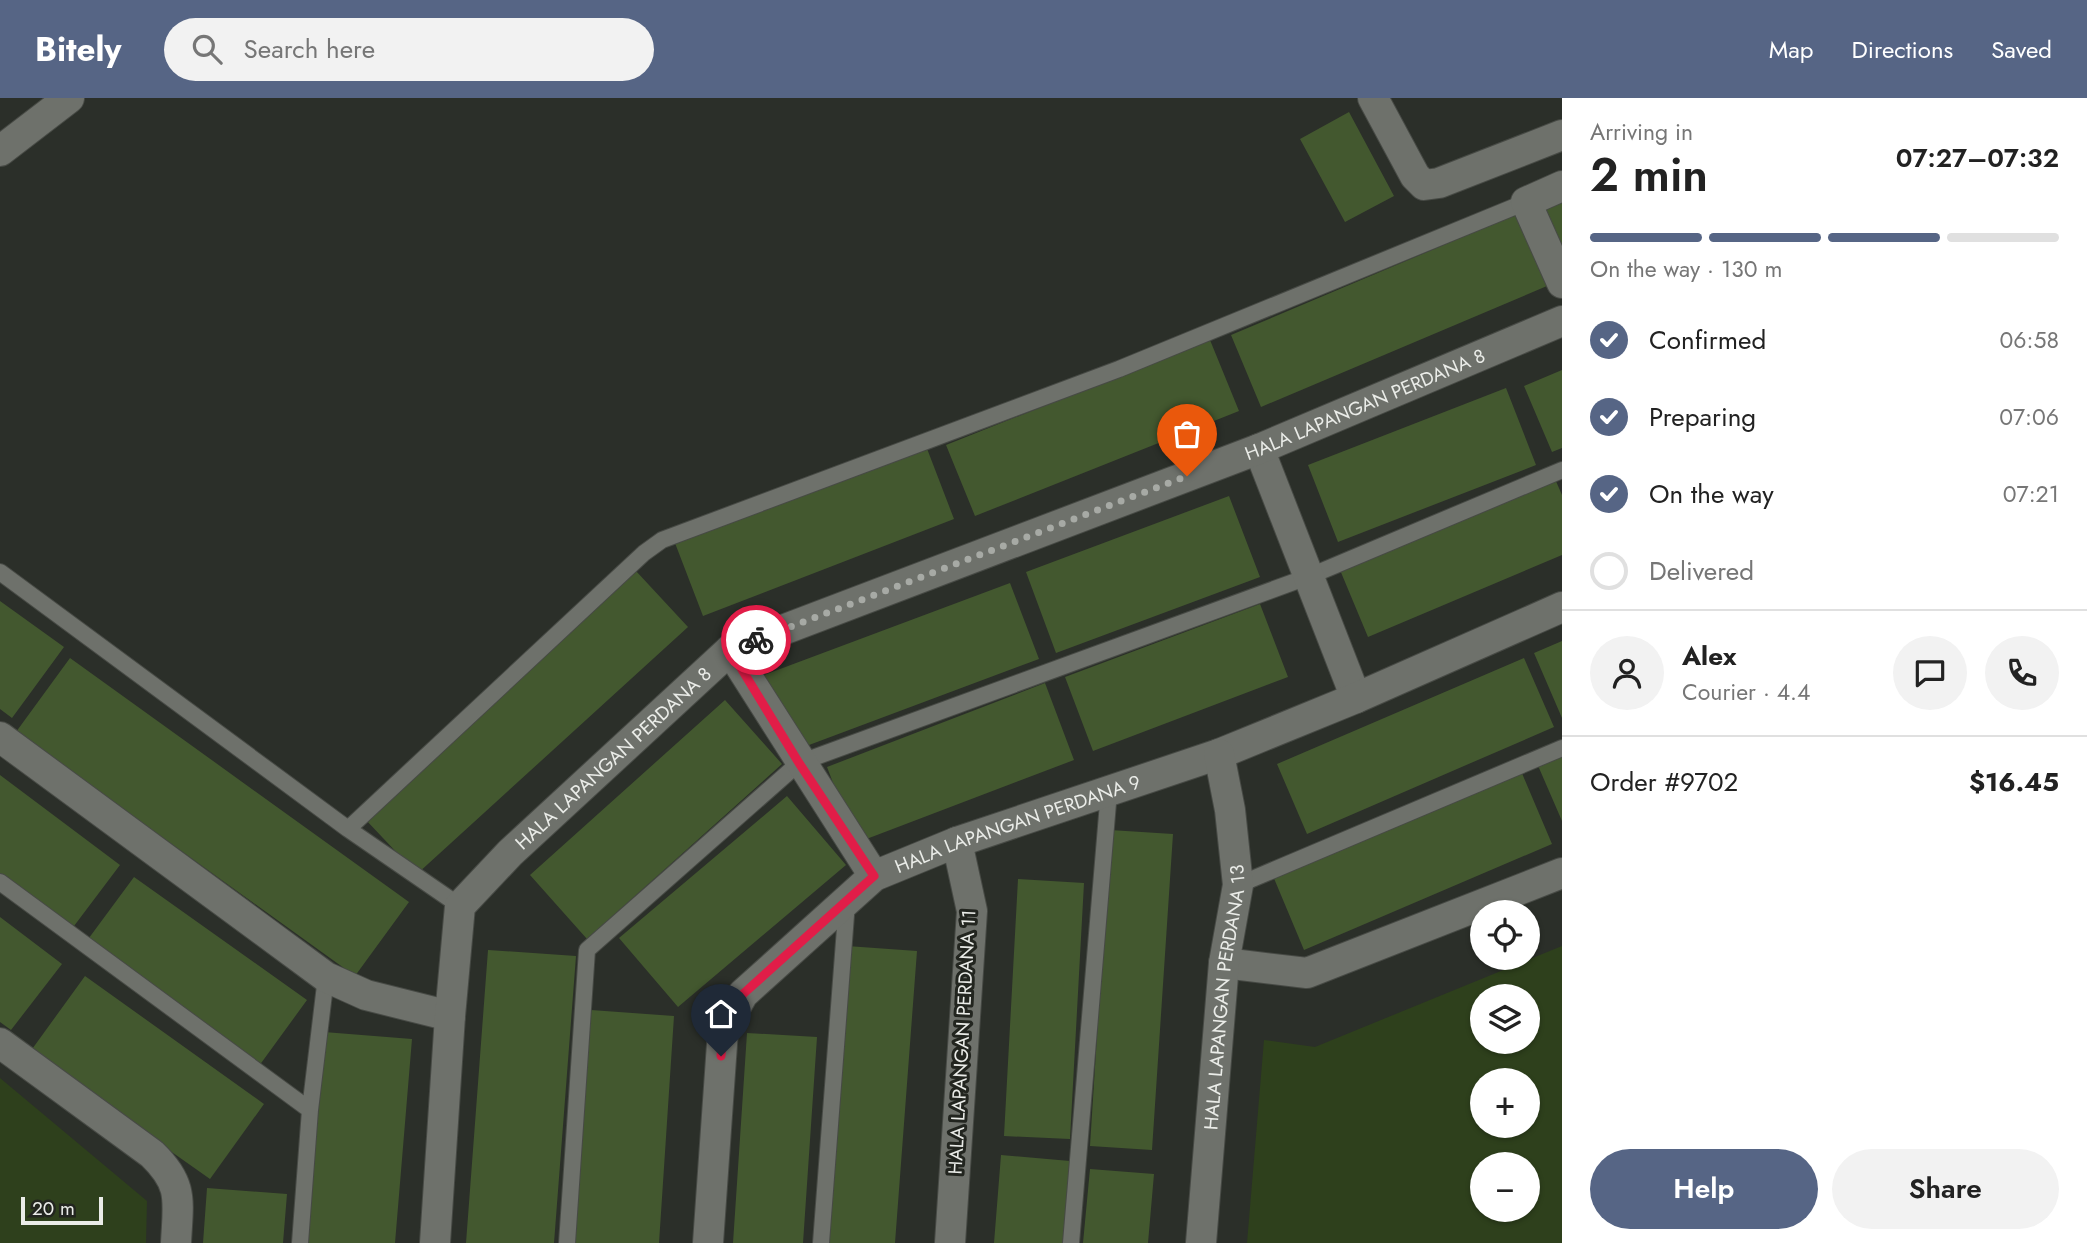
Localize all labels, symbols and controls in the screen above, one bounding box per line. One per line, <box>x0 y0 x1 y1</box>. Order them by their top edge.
search box <box>164 18 654 81</box>
text: Bitely <box>35 26 122 73</box>
icon: search <box>188 30 226 68</box>
text: Search here <box>244 30 375 68</box>
text: Map <box>1769 32 1814 67</box>
text: Directions <box>1852 32 1953 67</box>
text: Saved <box>1991 32 2052 67</box>
text: Arriving in <box>1590 115 1693 149</box>
text: 07:27–07:32 <box>1896 139 2059 177</box>
text: 2 min <box>1590 142 1708 208</box>
text: On the way · 130 m <box>1590 252 1782 286</box>
icon: check <box>1590 321 1628 359</box>
text: Confirmed <box>1649 321 1766 359</box>
text: 06:58 <box>2000 323 2059 357</box>
street label: HALA LAPANGAN PERDANA 8 <box>1241 342 1489 467</box>
icon: check <box>1590 398 1628 436</box>
text: Preparing <box>1649 398 1756 436</box>
text: 07:06 <box>1999 400 2059 434</box>
pin <box>1157 404 1217 476</box>
icon: bag <box>1168 415 1206 453</box>
icon: check <box>1590 475 1628 513</box>
text: On the way <box>1649 475 1774 513</box>
text: 07:21 <box>2003 477 2059 511</box>
text: Delivered <box>1649 552 1754 590</box>
courier <box>721 605 791 675</box>
icon: bike <box>737 621 775 659</box>
button: person <box>1590 636 1664 710</box>
button: chat <box>1893 636 1967 710</box>
button: phone <box>1985 636 2059 710</box>
text: Alex <box>1682 637 1736 675</box>
street label: HALA LAPANGAN PERDANA 8 <box>509 660 717 855</box>
text: Courier · 4.4 <box>1682 675 1810 709</box>
text: Order #9702 <box>1590 763 1738 801</box>
text: $16.45 <box>1969 763 2059 801</box>
street label: HALA LAPANGAN PERDANA 9 <box>891 768 1144 880</box>
street label: HALA LAPANGAN PERDANA 13 <box>1197 863 1252 1131</box>
map controls <box>1470 900 1540 1222</box>
button: locate <box>1470 900 1540 970</box>
street label: HALA LAPANGAN PERDANA 11 <box>942 909 982 1175</box>
pin <box>691 984 751 1056</box>
button: layers <box>1470 984 1540 1054</box>
icon: home <box>702 995 740 1033</box>
button: + <box>1470 1068 1540 1138</box>
button: Help <box>1590 1149 1818 1229</box>
button: Share <box>1832 1149 2059 1229</box>
button: − <box>1470 1152 1540 1222</box>
scale bar <box>21 1194 103 1226</box>
text: 20 m <box>32 1195 75 1222</box>

